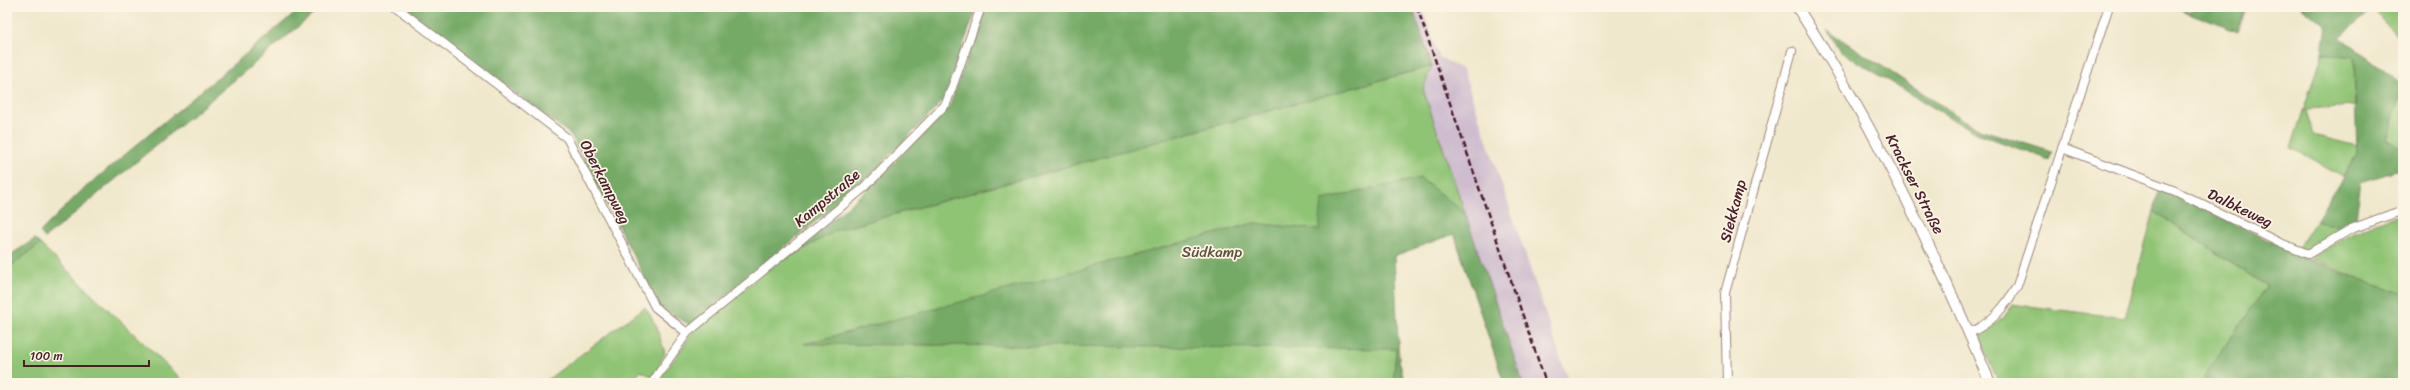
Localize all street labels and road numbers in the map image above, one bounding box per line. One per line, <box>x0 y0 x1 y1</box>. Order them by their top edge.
street label: Krackser Straße <box>1878 129 1952 239</box>
street label: Oberkampweg <box>573 135 638 229</box>
street label: Kampstraße <box>788 162 866 234</box>
street label: Siekkamp <box>1712 177 1754 245</box>
street label: Dalbkeweg <box>2203 181 2277 235</box>

